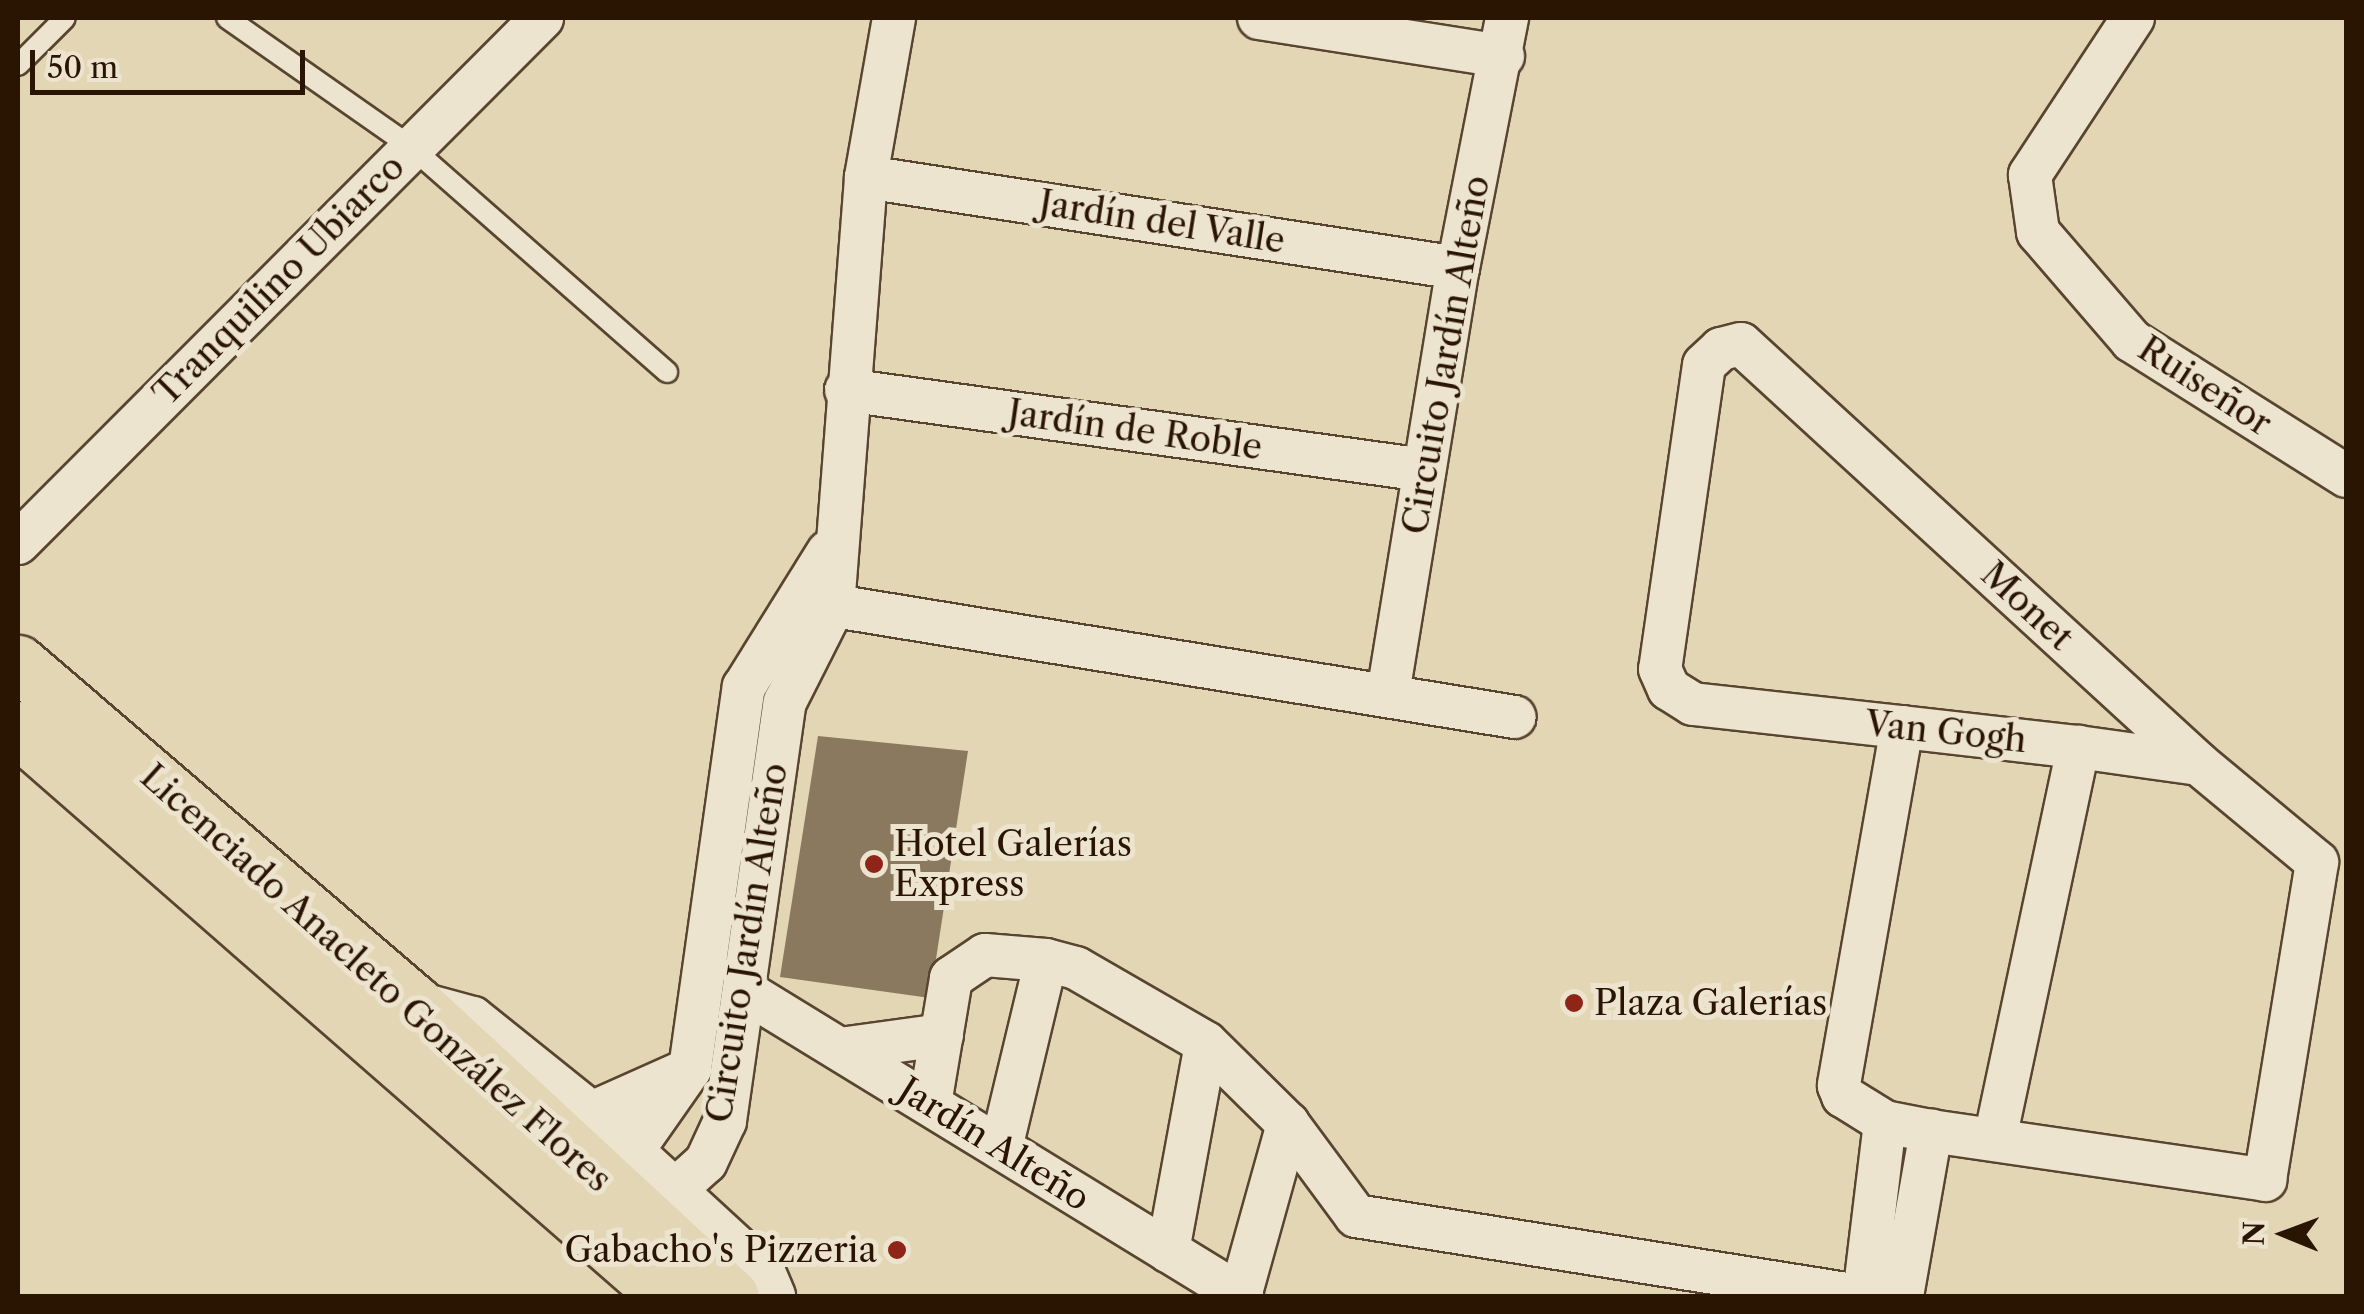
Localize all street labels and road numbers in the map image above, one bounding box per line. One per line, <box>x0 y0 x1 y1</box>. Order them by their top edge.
street label: Tranquilino Ubiarco <box>145 146 413 414</box>
street label: Circuito Jardín Alteño <box>1394 172 1498 538</box>
street label: Jardín del Valle <box>1036 182 1288 262</box>
street label: Ruiseñor <box>2131 327 2279 445</box>
street label: Jardín de Roble <box>1005 391 1265 469</box>
street label: Monet <box>1973 553 2081 659</box>
street label: Van Gogh <box>1863 703 2029 761</box>
street label: Licenciado Anacleto González Flores <box>132 755 620 1201</box>
street label: Circuito Jardín Alteño <box>698 760 796 1126</box>
street label: Jardín Alteño <box>890 1068 1098 1220</box>

